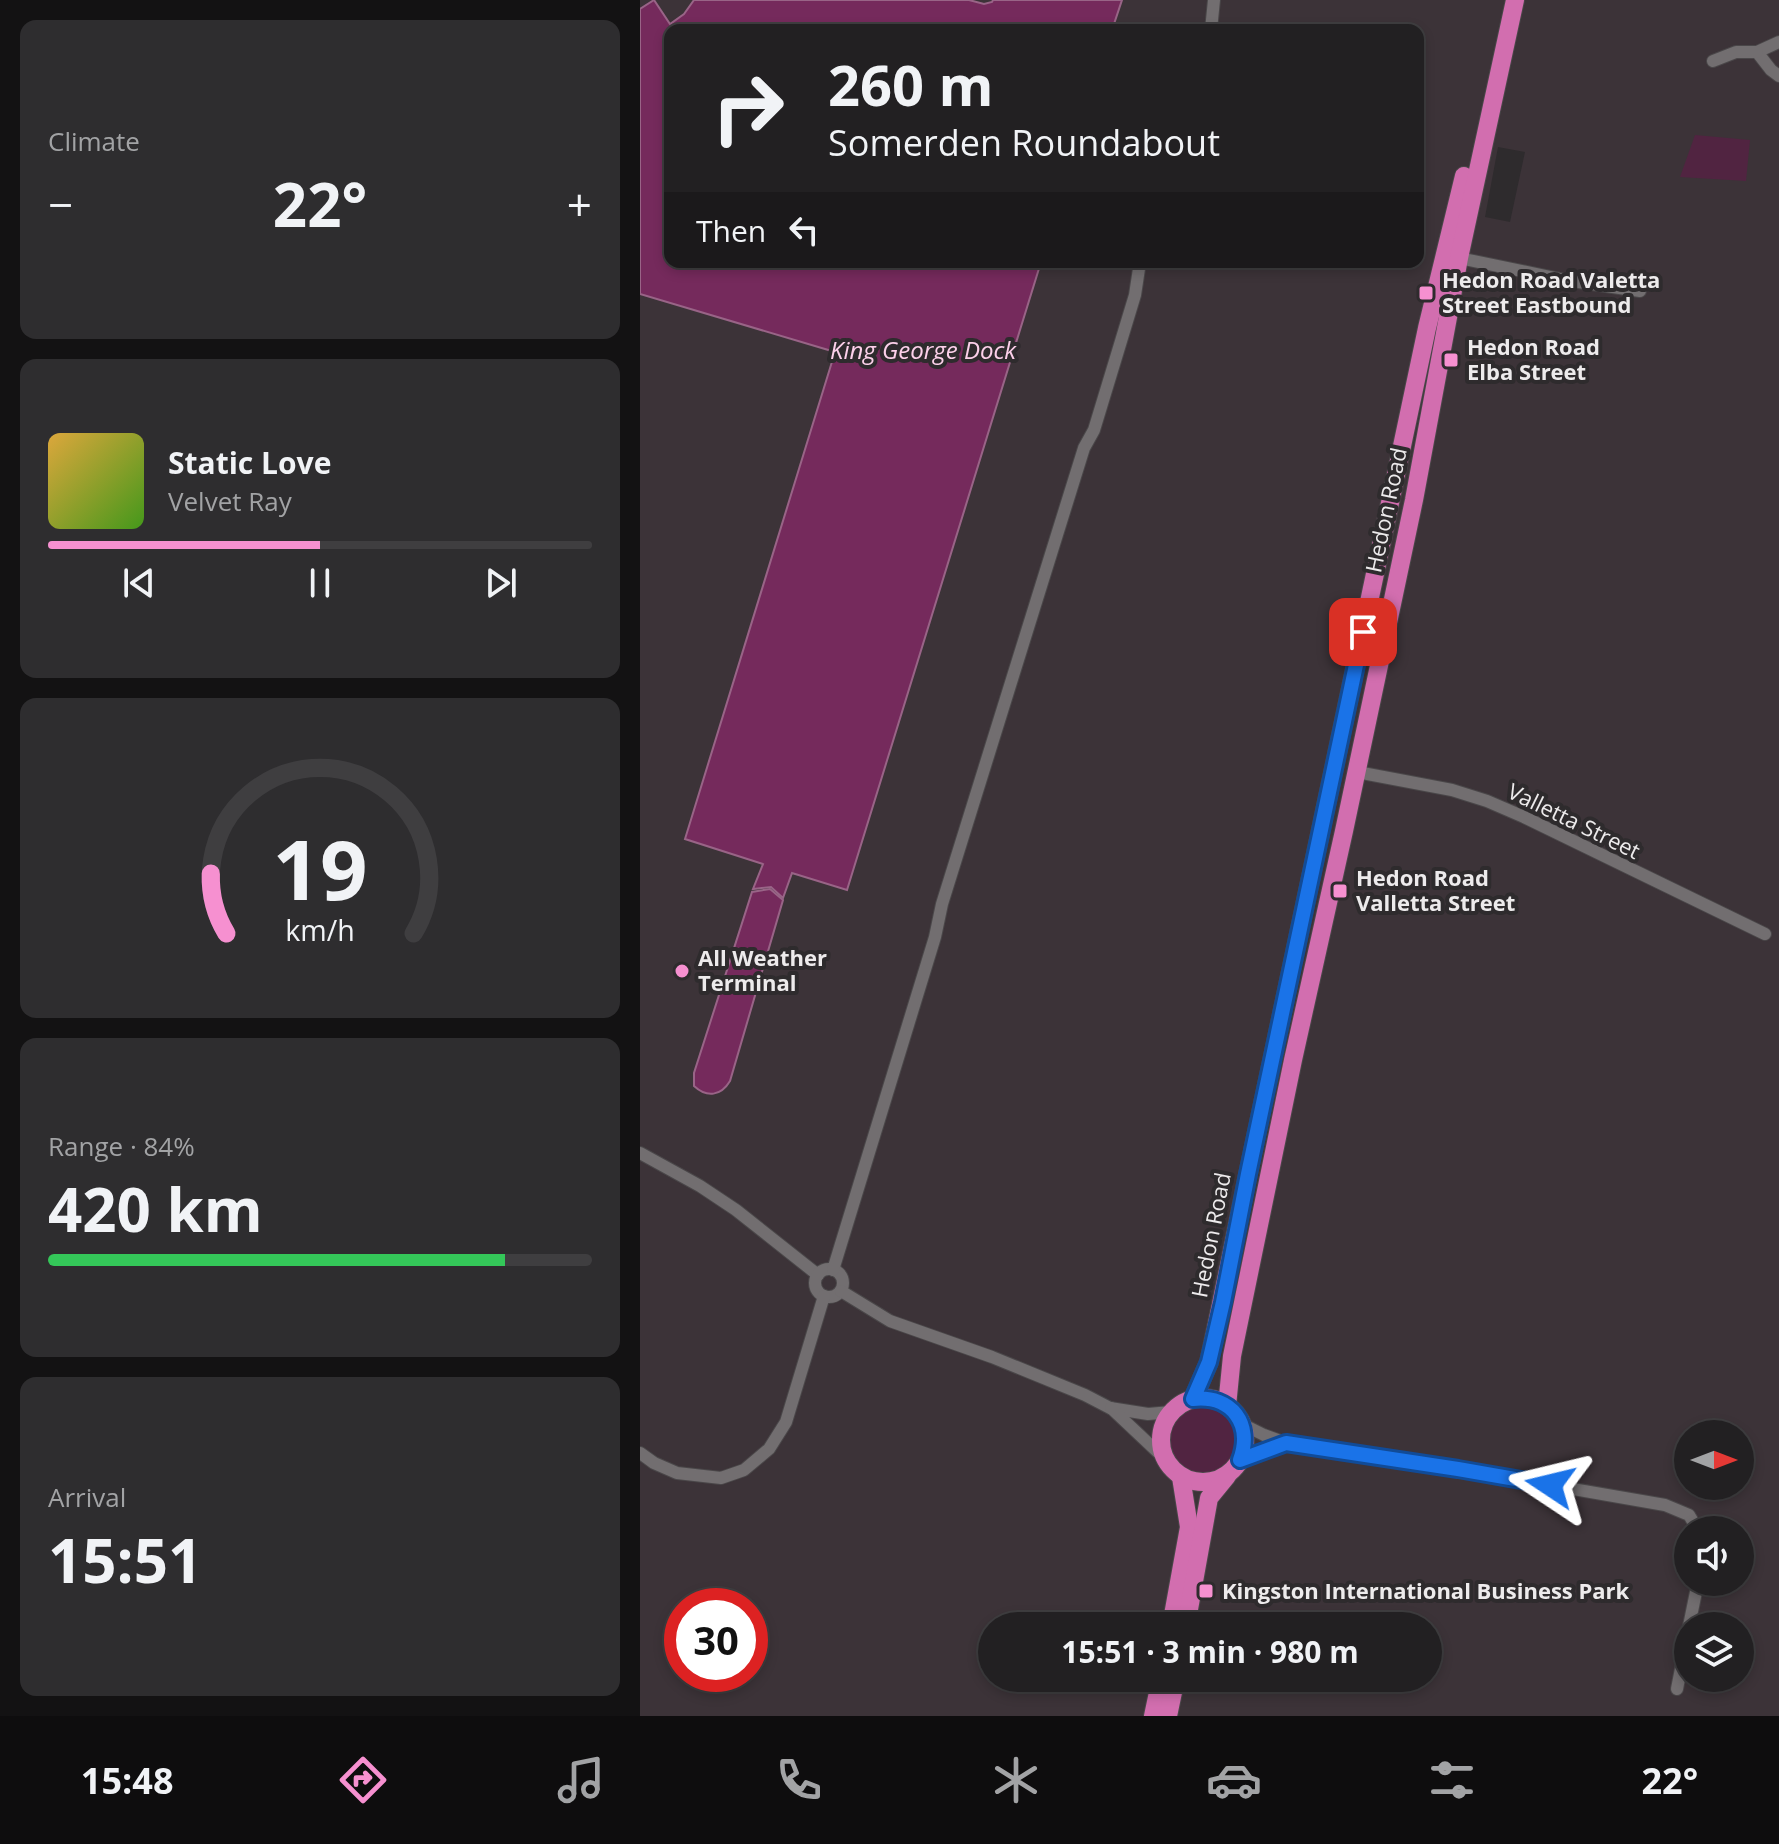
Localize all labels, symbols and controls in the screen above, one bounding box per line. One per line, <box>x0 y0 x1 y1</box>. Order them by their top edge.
text: 260 m <box>828 46 994 122</box>
icon: right <box>696 56 800 160</box>
text: Somerden Roundabout <box>828 118 1220 167</box>
text: Climate <box>48 123 140 159</box>
text: 22° <box>273 163 367 245</box>
text: − <box>48 174 73 234</box>
text: + <box>567 174 592 234</box>
icon: left <box>782 208 826 252</box>
text: Then <box>696 210 766 251</box>
place label: Hedon Road Valetta Street Eastbound <box>1442 264 1660 319</box>
marker: Hedon Road Valetta Street Eastbound <box>1417 284 1435 302</box>
place label: Hedon Road Elba Street <box>1467 331 1600 386</box>
water label: King George Dock <box>830 333 1017 366</box>
marker: Hedon Road Elba Street <box>1442 351 1460 369</box>
text: Static Love <box>168 442 331 483</box>
street label: Hedon Road <box>1357 445 1413 575</box>
text: Velvet Ray <box>168 483 292 519</box>
icon: previous <box>117 561 161 605</box>
icon: pause <box>298 561 342 605</box>
icon: next <box>479 561 523 605</box>
pin <box>1329 598 1397 666</box>
icon: arrive <box>1341 610 1385 654</box>
street label: Valletta Street <box>1503 775 1646 865</box>
text: 19 <box>272 811 368 924</box>
place label: Hedon Road Valletta Street <box>1356 862 1515 917</box>
marker: Hedon Road Valletta Street <box>1331 882 1349 900</box>
text: km/h <box>285 910 355 949</box>
place label: All Weather Terminal <box>698 942 827 997</box>
marker: All Weather Terminal <box>673 962 691 980</box>
text: Range · 84% <box>48 1128 195 1164</box>
text: 420 km <box>48 1168 263 1250</box>
street label: Hedon Road <box>1183 1170 1237 1300</box>
north arrow <box>1674 1420 1754 1500</box>
map controls <box>1674 1420 1754 1692</box>
position arrow <box>1508 1443 1592 1527</box>
text: Arrival <box>48 1479 126 1515</box>
button: sound <box>1674 1516 1754 1596</box>
text: 15:51 <box>48 1519 202 1601</box>
place label: Kingston International Business Park <box>1222 1575 1630 1605</box>
marker: Kingston International Business Park <box>1197 1582 1215 1600</box>
speed limit sign: 30 <box>664 1588 768 1692</box>
button: layers <box>1674 1612 1754 1692</box>
text: 15:51 · 3 min · 980 m <box>1061 1631 1359 1672</box>
icon: directions <box>335 1752 391 1808</box>
icon: music <box>553 1752 609 1808</box>
icon: phone <box>771 1752 827 1808</box>
icon: climate <box>988 1752 1044 1808</box>
icon: car <box>1206 1752 1262 1808</box>
icon: filters <box>1424 1752 1480 1808</box>
text: 15:48 <box>81 1756 173 1805</box>
text: 22° <box>1642 1756 1698 1805</box>

